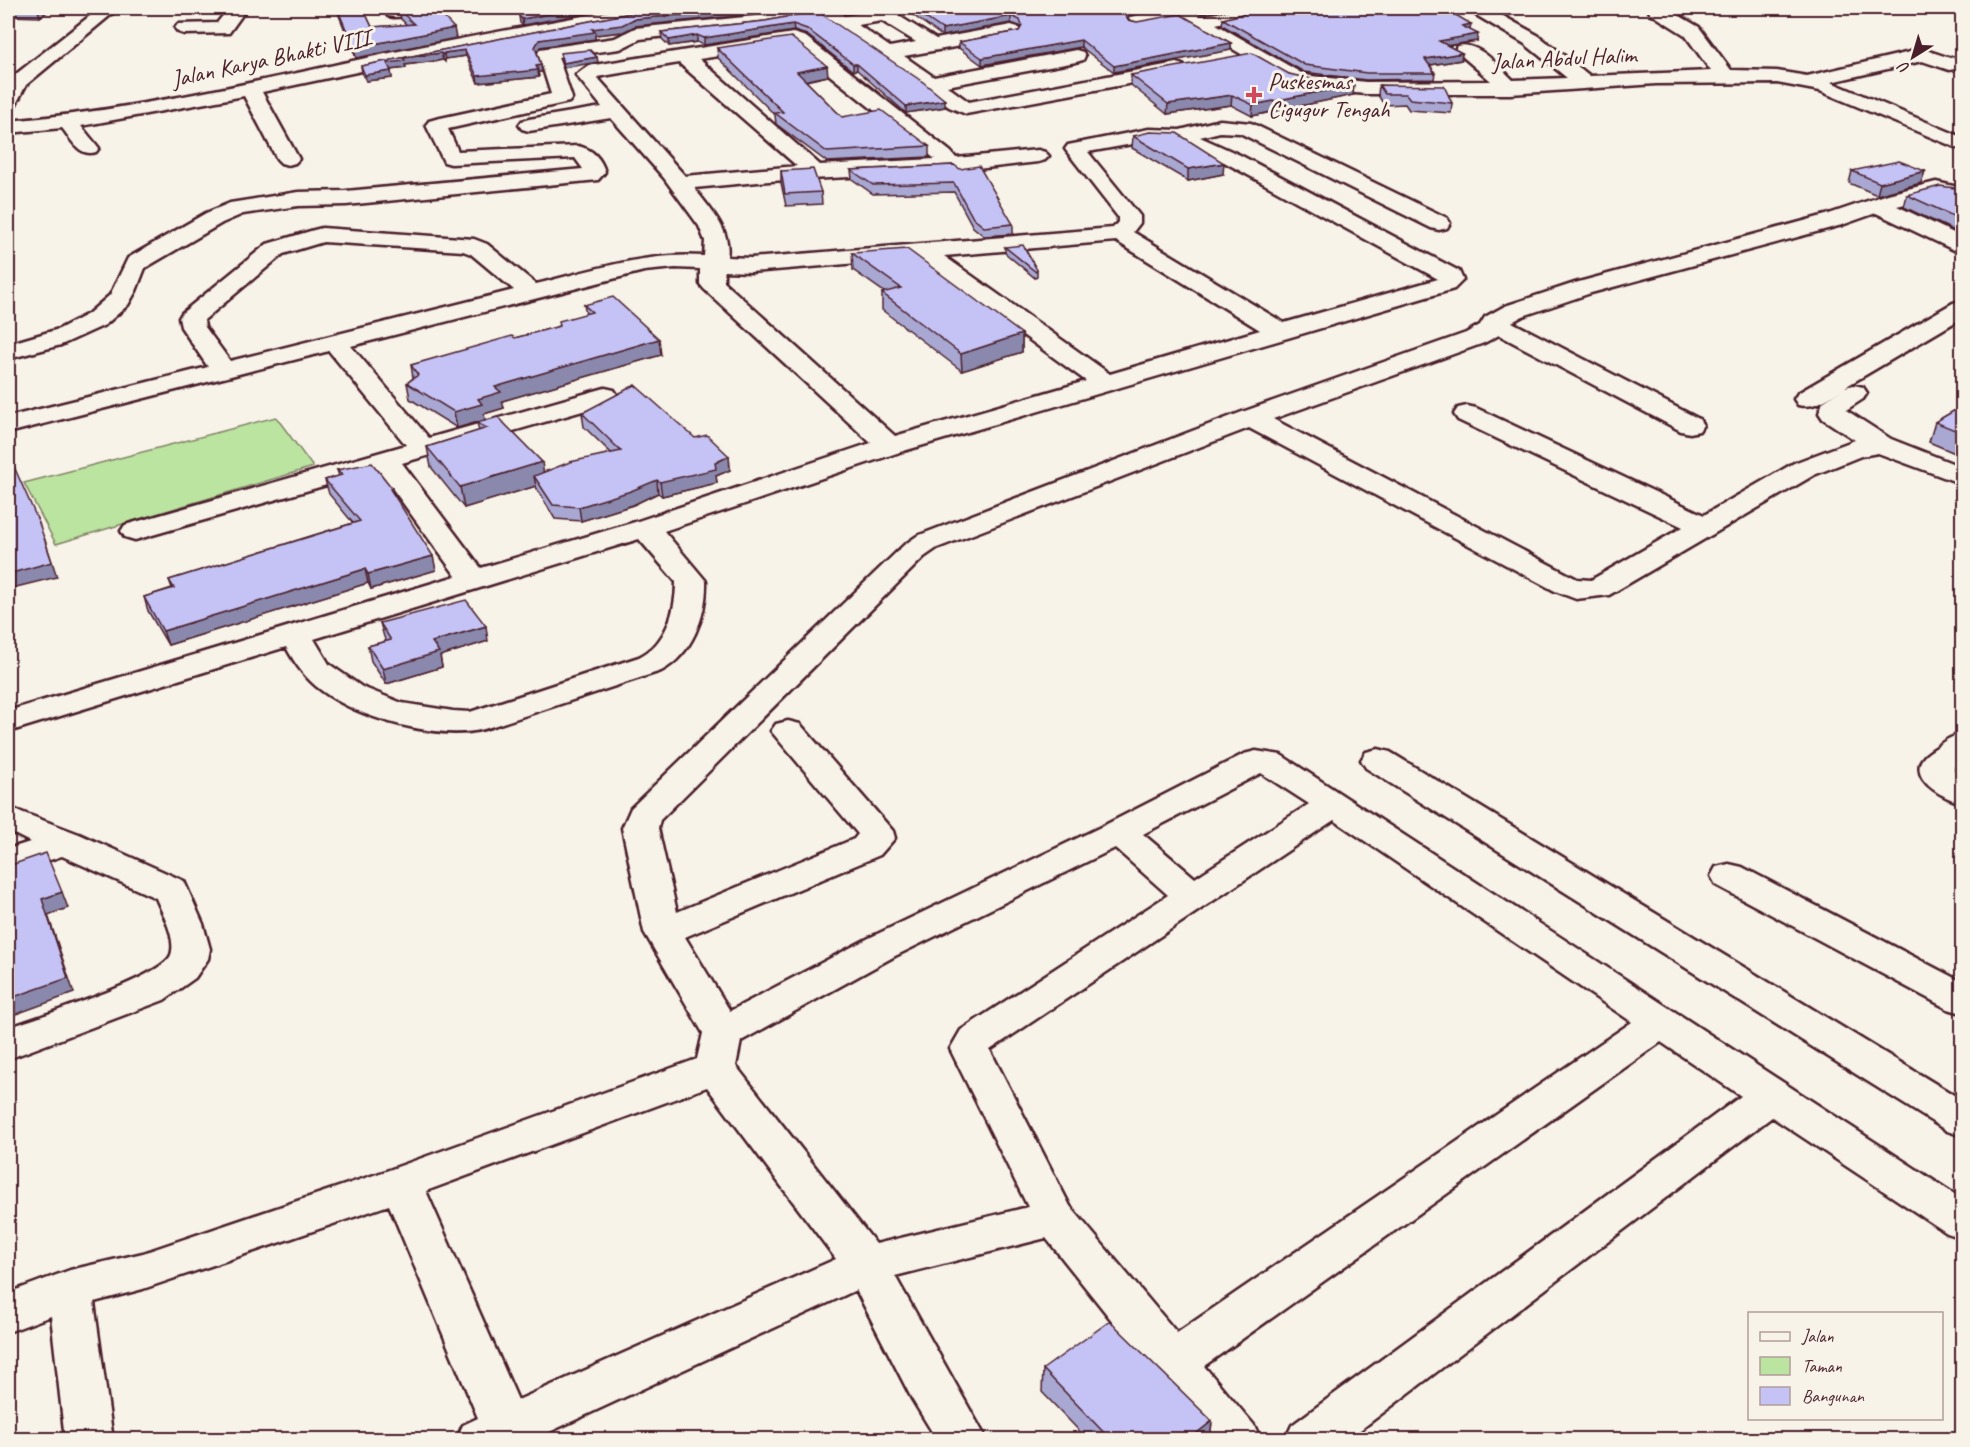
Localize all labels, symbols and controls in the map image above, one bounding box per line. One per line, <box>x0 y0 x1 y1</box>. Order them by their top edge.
street label: Jalan Karya Bhakti VIII <box>168 21 377 94</box>
north arrow <box>1883 27 1943 87</box>
street label: Jalan Abdul Halim <box>1490 39 1640 77</box>
text: U <box>1893 56 1914 78</box>
place label: Puskesmas Cigugur Tengah <box>1268 66 1391 124</box>
marker: Puskesmas Cigugur Tengah <box>1245 86 1263 104</box>
legend <box>1748 1312 1943 1420</box>
text: Jalan <box>1801 1325 1834 1347</box>
text: Taman <box>1802 1355 1843 1377</box>
text: Bangunan <box>1802 1385 1865 1407</box>

